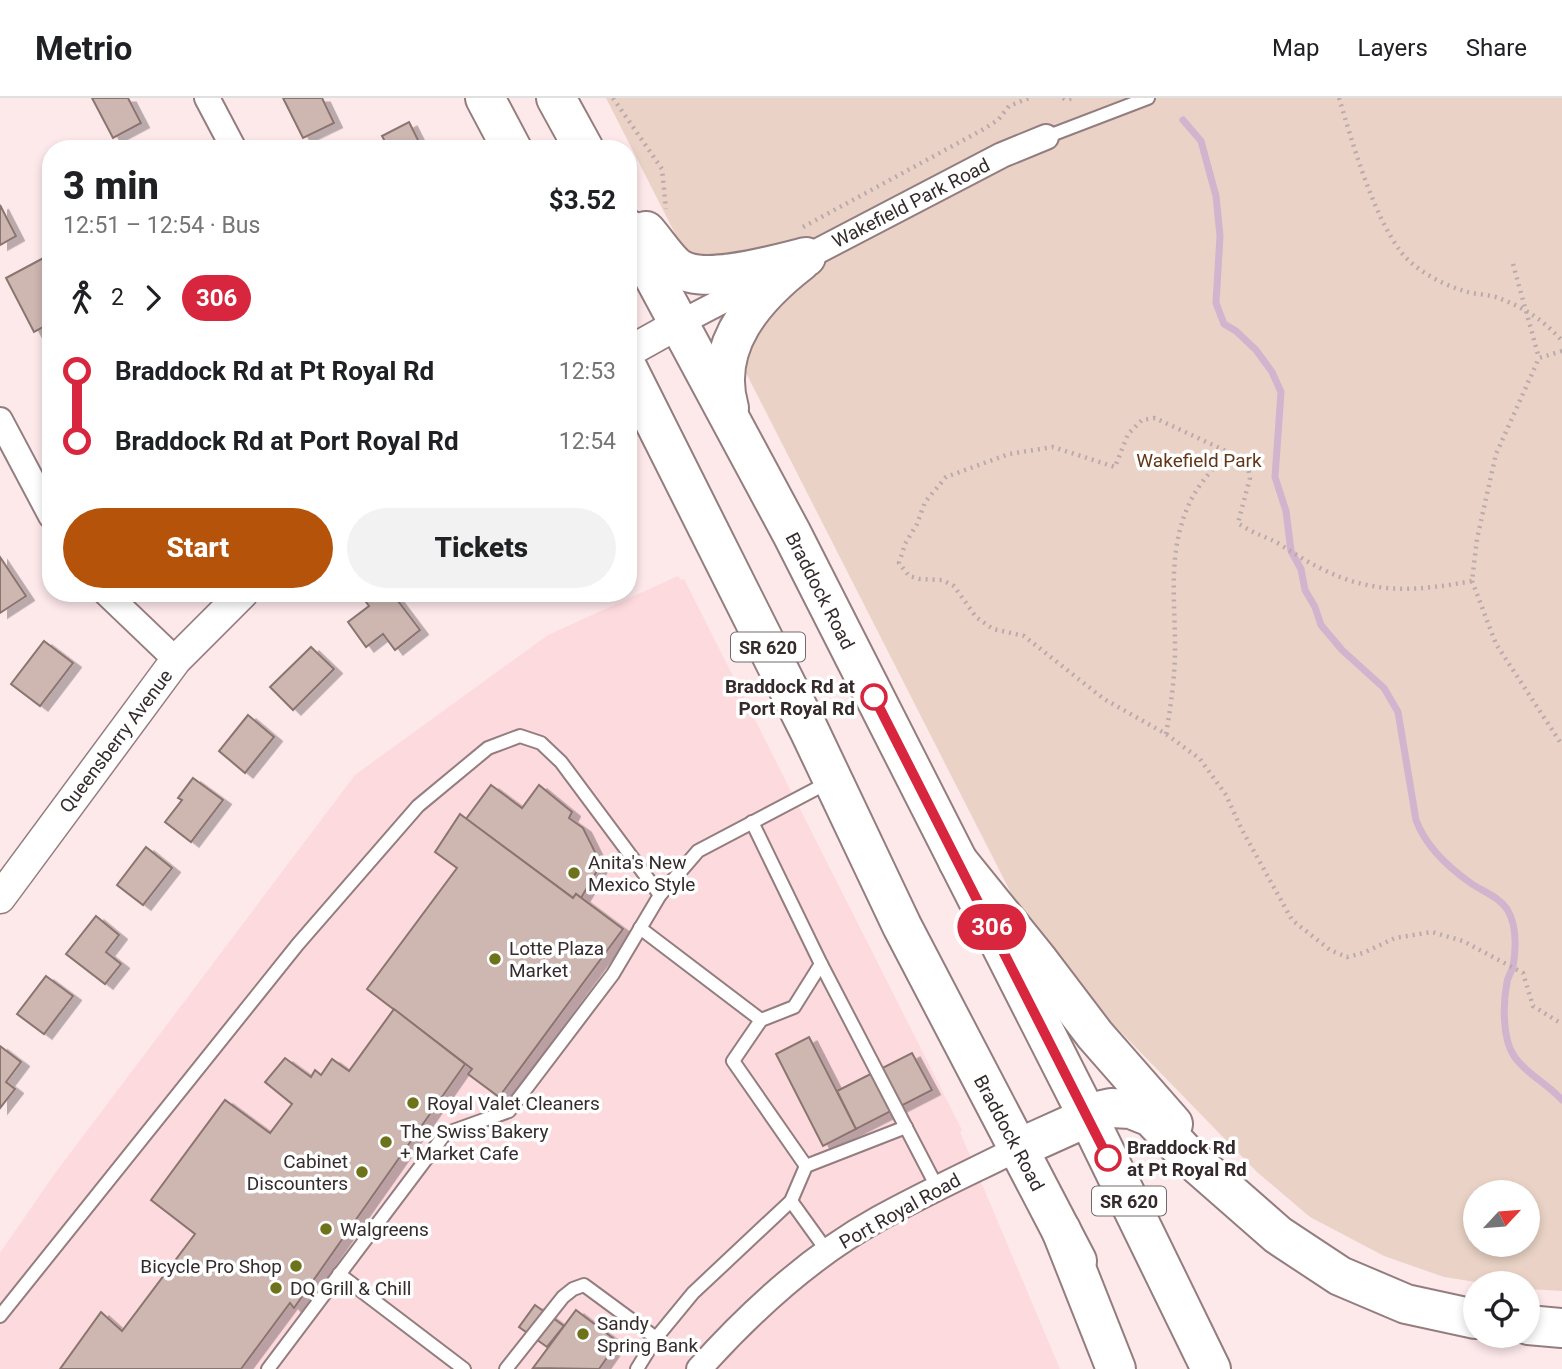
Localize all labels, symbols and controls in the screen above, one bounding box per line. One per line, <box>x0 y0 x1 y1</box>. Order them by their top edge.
text: Metrio <box>35 29 132 68</box>
text: Map <box>1272 34 1320 62</box>
text: Layers <box>1358 34 1428 62</box>
text: Share <box>1466 34 1527 62</box>
street label: Wakefield Park Road <box>828 153 994 253</box>
text: 3 min <box>63 164 159 208</box>
text: $3.52 <box>549 185 616 215</box>
text: 12:51 – 12:54 · Bus <box>63 212 260 239</box>
icon: walk <box>63 279 101 317</box>
icon: forward <box>134 279 172 317</box>
text: 2 <box>111 284 124 311</box>
text: 306 <box>196 284 237 312</box>
text: Braddock Rd at Pt Royal Rd <box>115 356 434 386</box>
text: 12:53 <box>559 358 616 385</box>
text: Braddock Rd at Port Royal Rd <box>115 426 459 456</box>
text: 12:54 <box>559 428 616 455</box>
park label: Wakefield Park <box>1136 449 1262 472</box>
button: Start <box>63 508 333 588</box>
button: Tickets <box>347 508 616 588</box>
street label: Braddock Road <box>781 529 859 653</box>
road number: SR 620 <box>731 632 805 662</box>
street label: Queensberry Avenue <box>55 665 177 817</box>
place label: Braddock Rd at Port Royal Rd <box>725 675 856 720</box>
marker: Braddock Rd at Port Royal Rd <box>861 684 887 710</box>
place label: Anita's New Mexico Style <box>588 851 695 896</box>
marker: Anita's New Mexico Style <box>566 865 582 881</box>
line badge: 306 <box>952 904 1032 950</box>
text: 306 <box>971 913 1013 941</box>
place label: Lotte Plaza Market <box>509 937 604 982</box>
marker: Lotte Plaza Market <box>487 951 503 967</box>
street label: Braddock Road <box>969 1071 1049 1195</box>
place label: Royal Valet Cleaners <box>427 1092 600 1115</box>
marker: Royal Valet Cleaners <box>405 1095 421 1111</box>
place label: The Swiss Bakery + Market Cafe <box>400 1120 548 1165</box>
marker: The Swiss Bakery + Market Cafe <box>378 1134 394 1150</box>
place label: Braddock Rd at Pt Royal Rd <box>1127 1136 1247 1181</box>
marker: Braddock Rd at Pt Royal Rd <box>1095 1145 1121 1171</box>
place label: Cabinet Discounters <box>247 1150 348 1195</box>
marker: Cabinet Discounters <box>354 1164 370 1180</box>
street label: Port Royal Road <box>835 1168 965 1254</box>
north arrow <box>1463 1180 1540 1256</box>
map controls <box>1463 1180 1540 1348</box>
road number: SR 620 <box>1092 1186 1166 1216</box>
place label: Walgreens <box>340 1218 429 1241</box>
marker: Walgreens <box>318 1221 334 1237</box>
place label: Bicycle Pro Shop <box>140 1255 282 1278</box>
marker: Bicycle Pro Shop <box>288 1258 304 1274</box>
button: locate <box>1463 1271 1540 1348</box>
place label: DQ Grill & Chill <box>290 1277 411 1300</box>
marker: DQ Grill & Chill <box>268 1280 284 1296</box>
place label: Sandy Spring Bank <box>597 1312 699 1357</box>
marker: Sandy Spring Bank <box>575 1326 591 1342</box>

